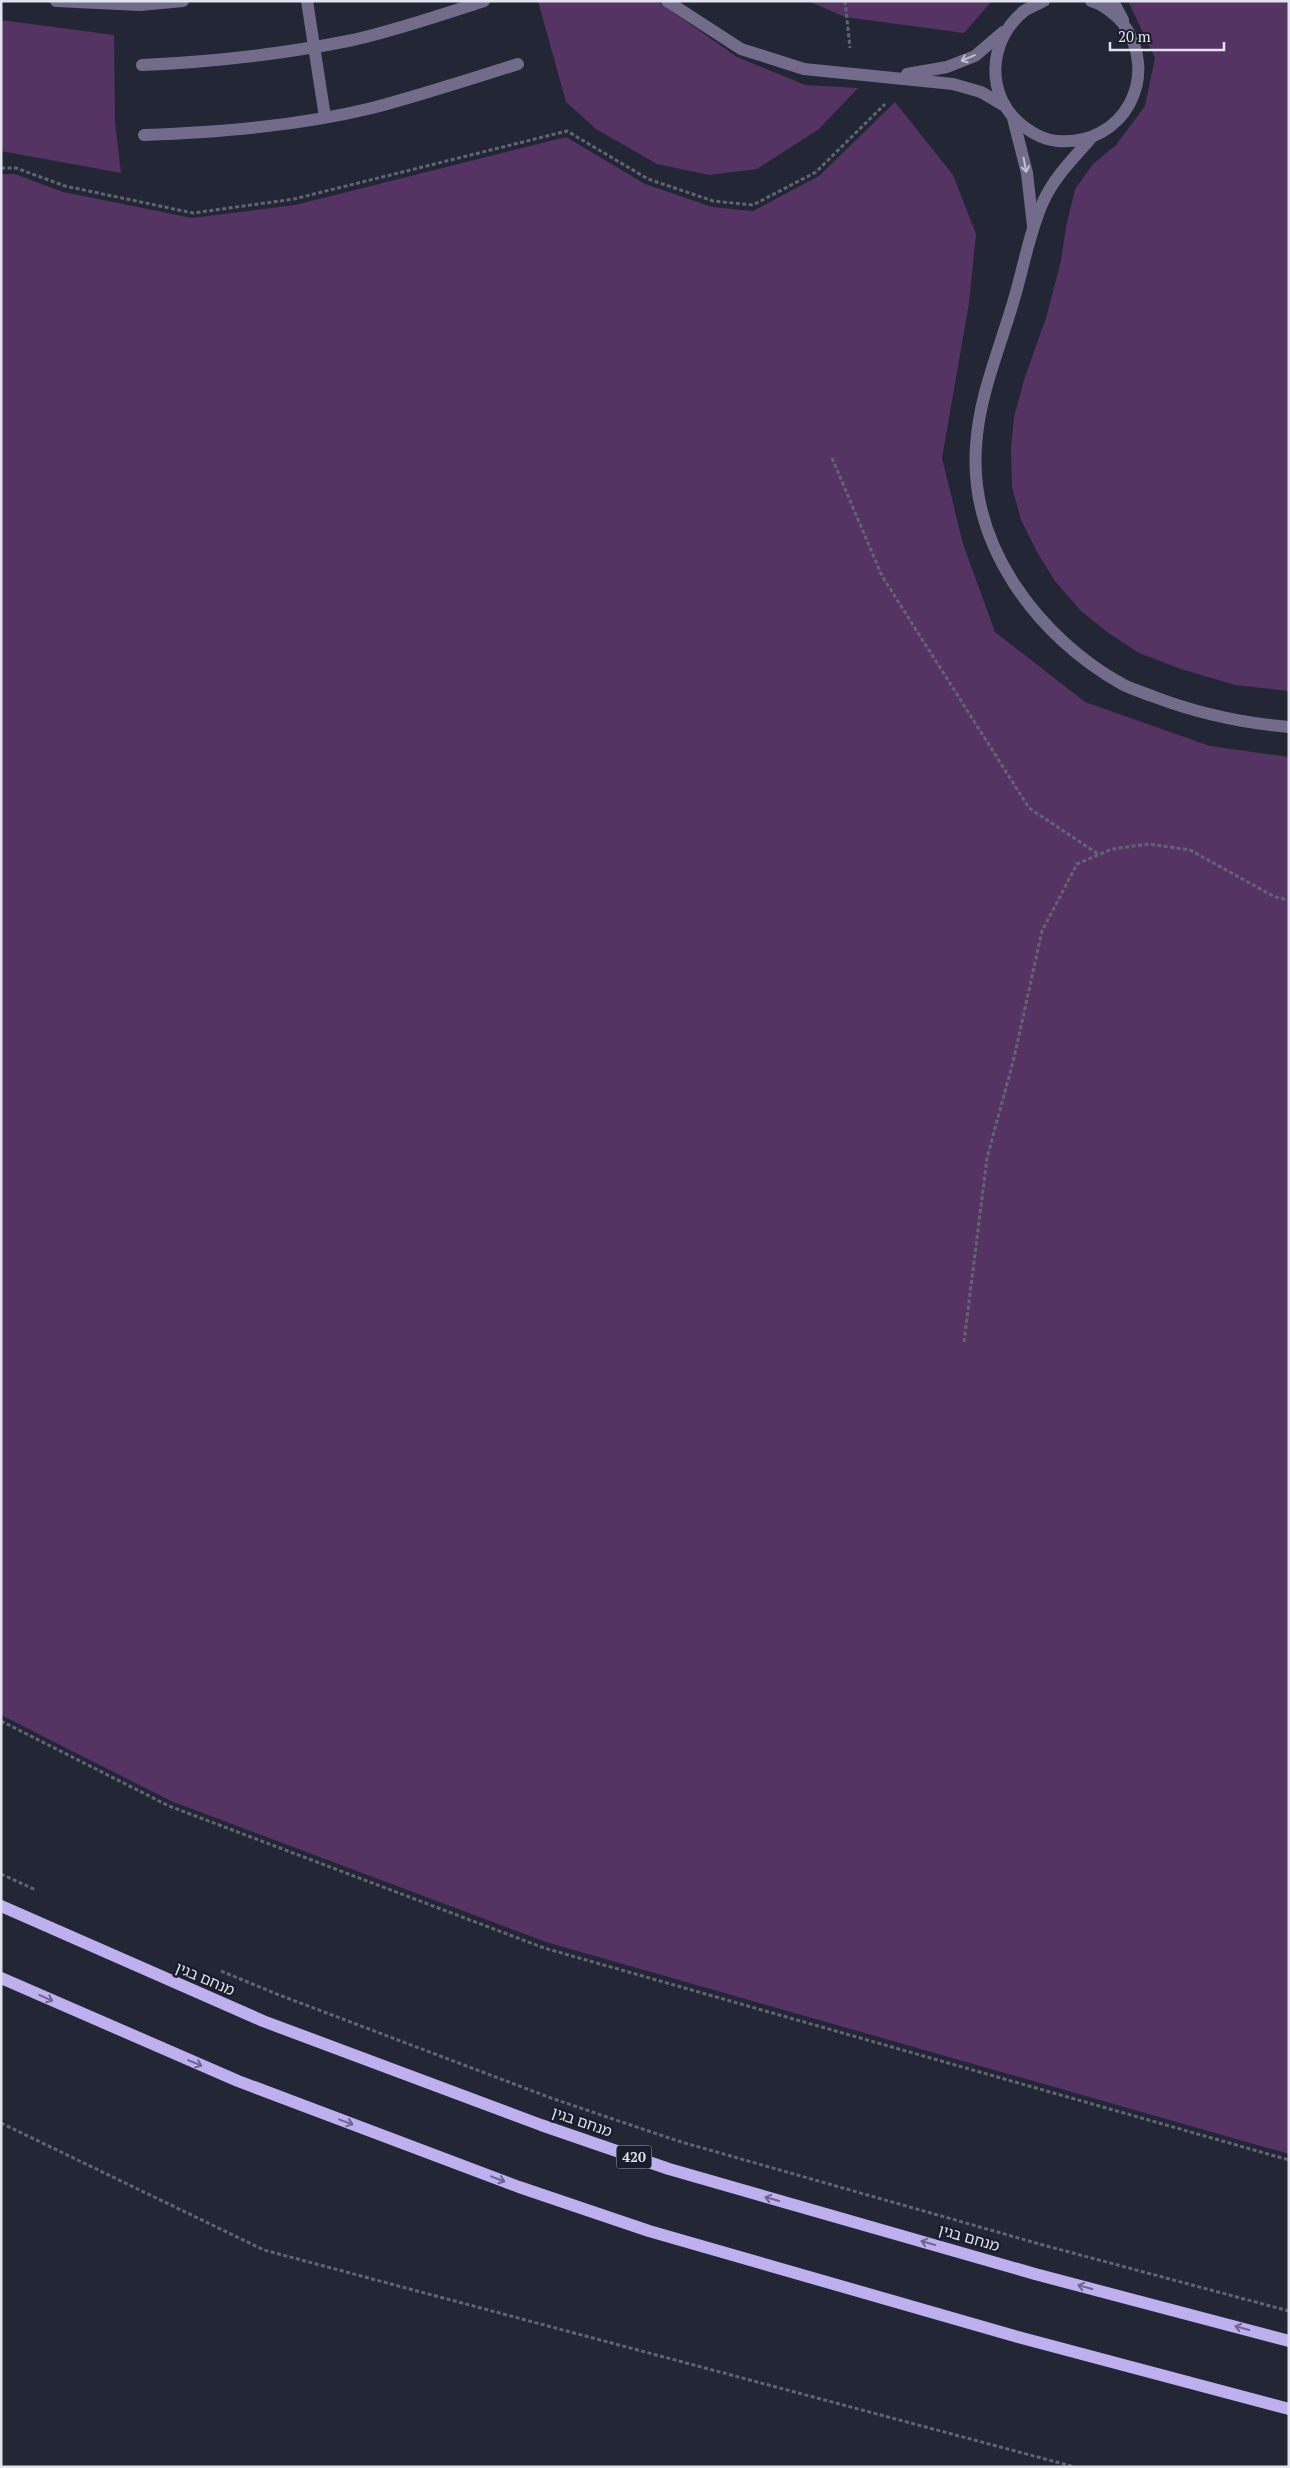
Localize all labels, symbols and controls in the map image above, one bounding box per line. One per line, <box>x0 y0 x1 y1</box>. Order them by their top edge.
scale bar <box>1110 20 1224 52</box>
text: 20 m <box>1118 26 1151 46</box>
one-way arrow <box>961 54 976 64</box>
one-way arrow <box>1021 156 1030 172</box>
street label: מנחם בגין <box>173 1957 238 2000</box>
one-way arrow <box>38 1994 53 2004</box>
one-way arrow <box>187 2059 202 2069</box>
street label: מנחם בגין <box>550 2101 615 2141</box>
one-way arrow <box>338 2118 353 2127</box>
road number: 420 <box>616 2146 652 2168</box>
one-way arrow <box>490 2175 505 2184</box>
one-way arrow <box>764 2194 780 2203</box>
street label: מנחם בגין <box>936 2219 1002 2255</box>
one-way arrow <box>921 2238 937 2248</box>
one-way arrow <box>1077 2282 1093 2291</box>
one-way arrow <box>1234 2323 1250 2333</box>

